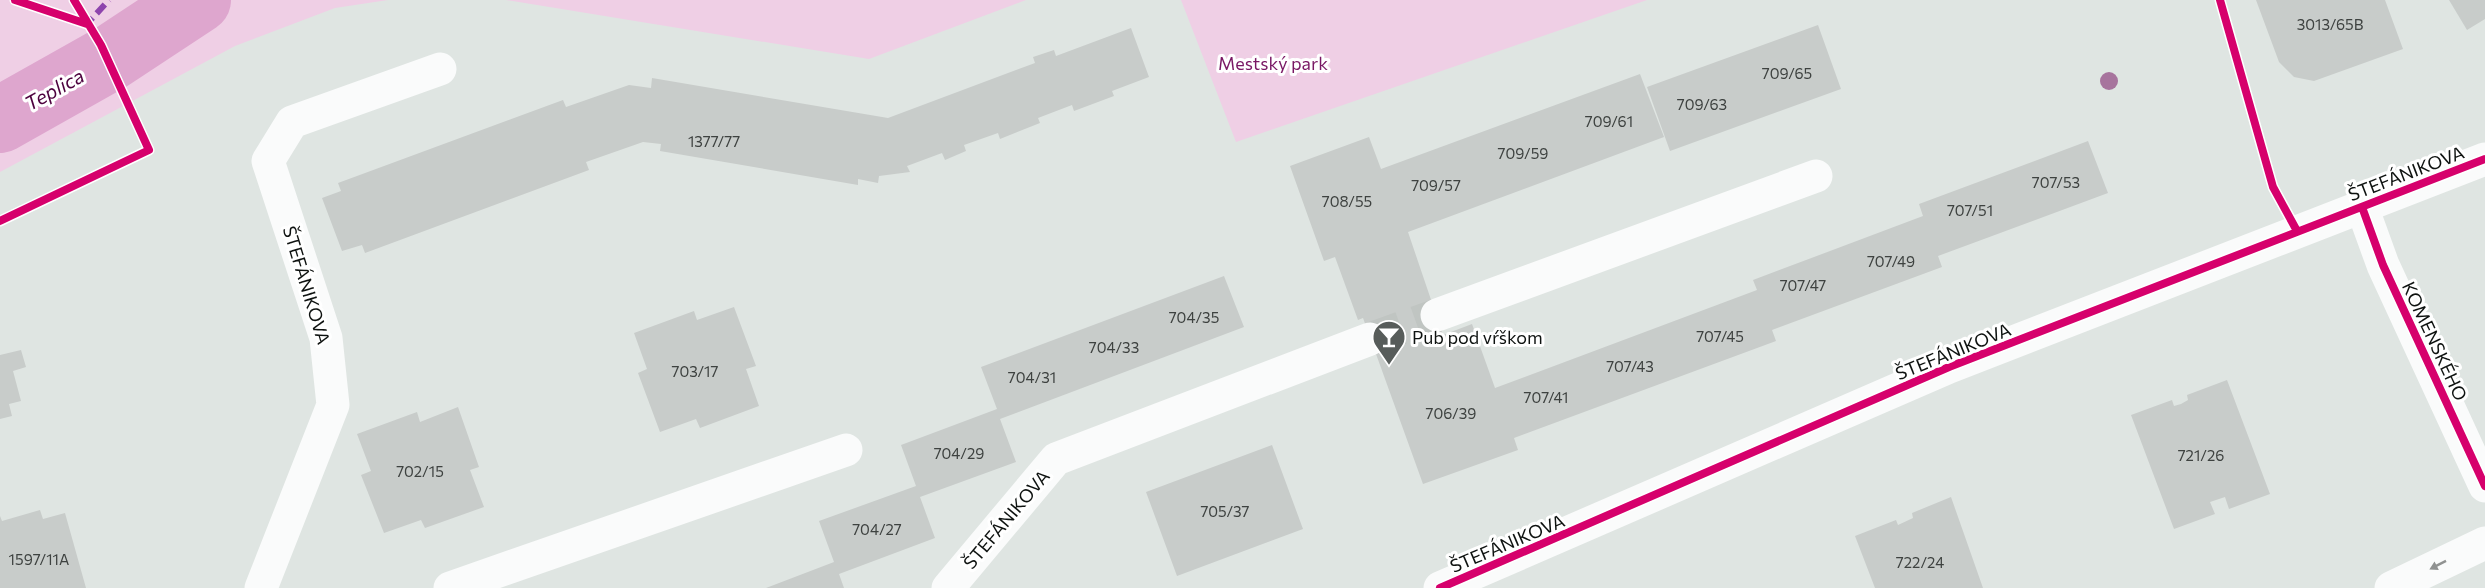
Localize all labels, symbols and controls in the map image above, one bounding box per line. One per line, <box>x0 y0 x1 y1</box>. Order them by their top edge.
house number: 3013/65B <box>2297 15 2364 33</box>
park label: Mestský park <box>1218 52 1328 74</box>
water label: Teplica <box>20 63 88 115</box>
house number: 709/65 <box>1762 64 1812 82</box>
house number: 709/63 <box>1677 95 1727 113</box>
house number: 709/61 <box>1585 112 1633 130</box>
house number: 1377/77 <box>688 132 740 150</box>
street label: ŠTEFÁNIKOVA <box>2345 141 2467 205</box>
house number: 709/59 <box>1498 144 1548 162</box>
house number: 707/53 <box>2032 173 2080 191</box>
house number: 709/57 <box>1411 176 1461 194</box>
house number: 708/55 <box>1322 192 1372 210</box>
house number: 707/51 <box>1947 201 1993 219</box>
street label: ŠTEFÁNIKOVA <box>279 223 335 347</box>
house number: 707/49 <box>1867 252 1915 270</box>
house number: 707/47 <box>1780 276 1826 294</box>
street label: KOMENSKÉHO <box>2398 278 2472 404</box>
house number: 704/35 <box>1169 308 1219 326</box>
street label: ŠTEFÁNIKOVA <box>1892 318 2014 384</box>
bar icon: Pub pod vŕškom <box>1371 319 1407 366</box>
place label: Pub pod vŕškom <box>1412 326 1543 348</box>
house number: 707/45 <box>1696 327 1744 345</box>
house number: 704/33 <box>1089 338 1139 356</box>
house number: 707/43 <box>1606 357 1654 375</box>
house number: 703/17 <box>672 362 719 380</box>
house number: 704/31 <box>1008 368 1056 386</box>
house number: 707/41 <box>1524 388 1568 406</box>
house number: 706/39 <box>1426 404 1476 422</box>
house number: 704/29 <box>934 444 984 462</box>
house number: 721/26 <box>2178 446 2224 464</box>
house number: 702/15 <box>396 462 444 480</box>
street label: ŠTEFÁNIKOVA <box>958 465 1054 573</box>
house number: 705/37 <box>1200 502 1250 520</box>
street label: ŠTEFÁNIKOVA <box>1446 509 1568 577</box>
house number: 704/27 <box>852 520 902 538</box>
house number: 1597/11A <box>9 550 69 568</box>
house number: 722/24 <box>1896 553 1944 571</box>
one-way arrow <box>2429 560 2446 569</box>

